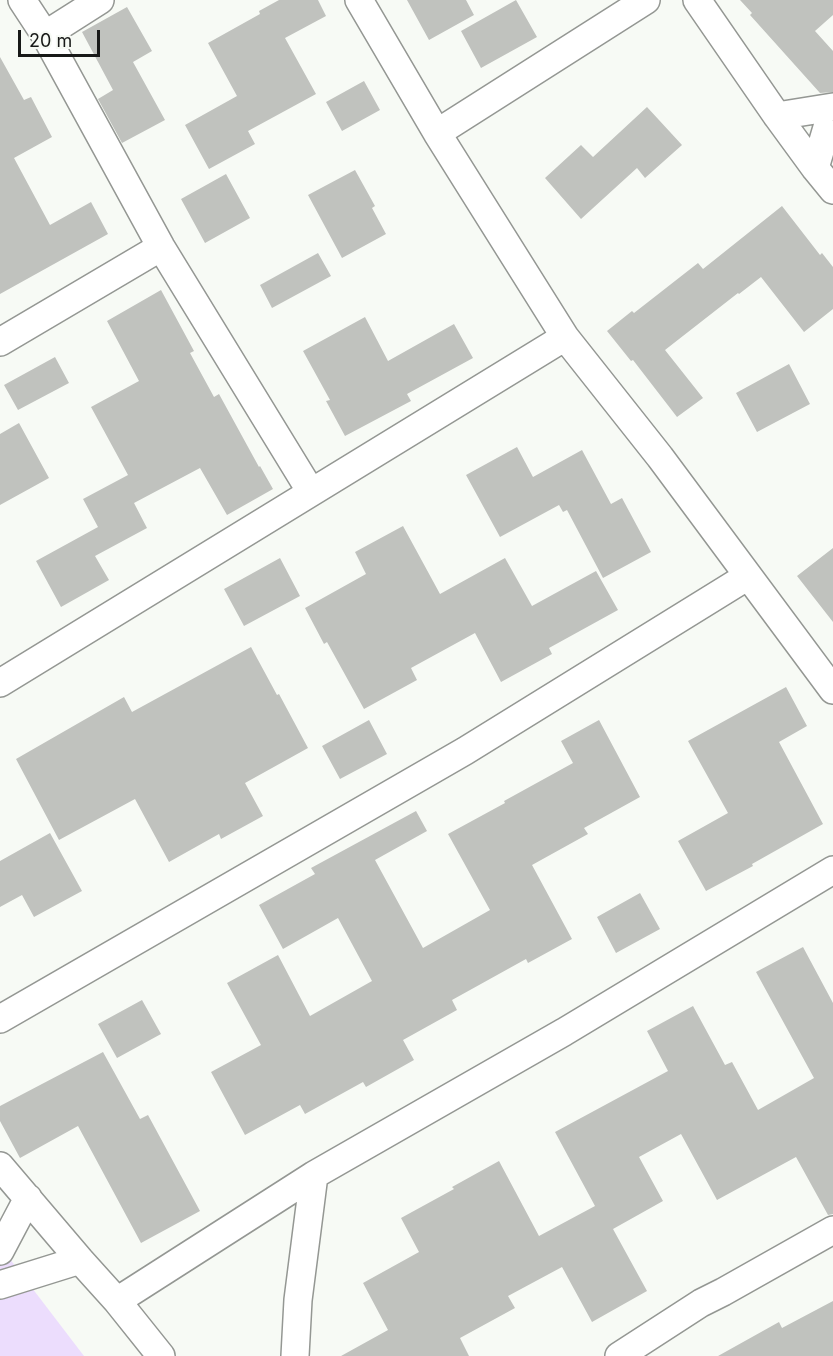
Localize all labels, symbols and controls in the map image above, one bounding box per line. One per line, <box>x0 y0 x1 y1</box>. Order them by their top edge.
scale bar <box>21 18 104 56</box>
text: 20 m <box>29 30 72 51</box>

